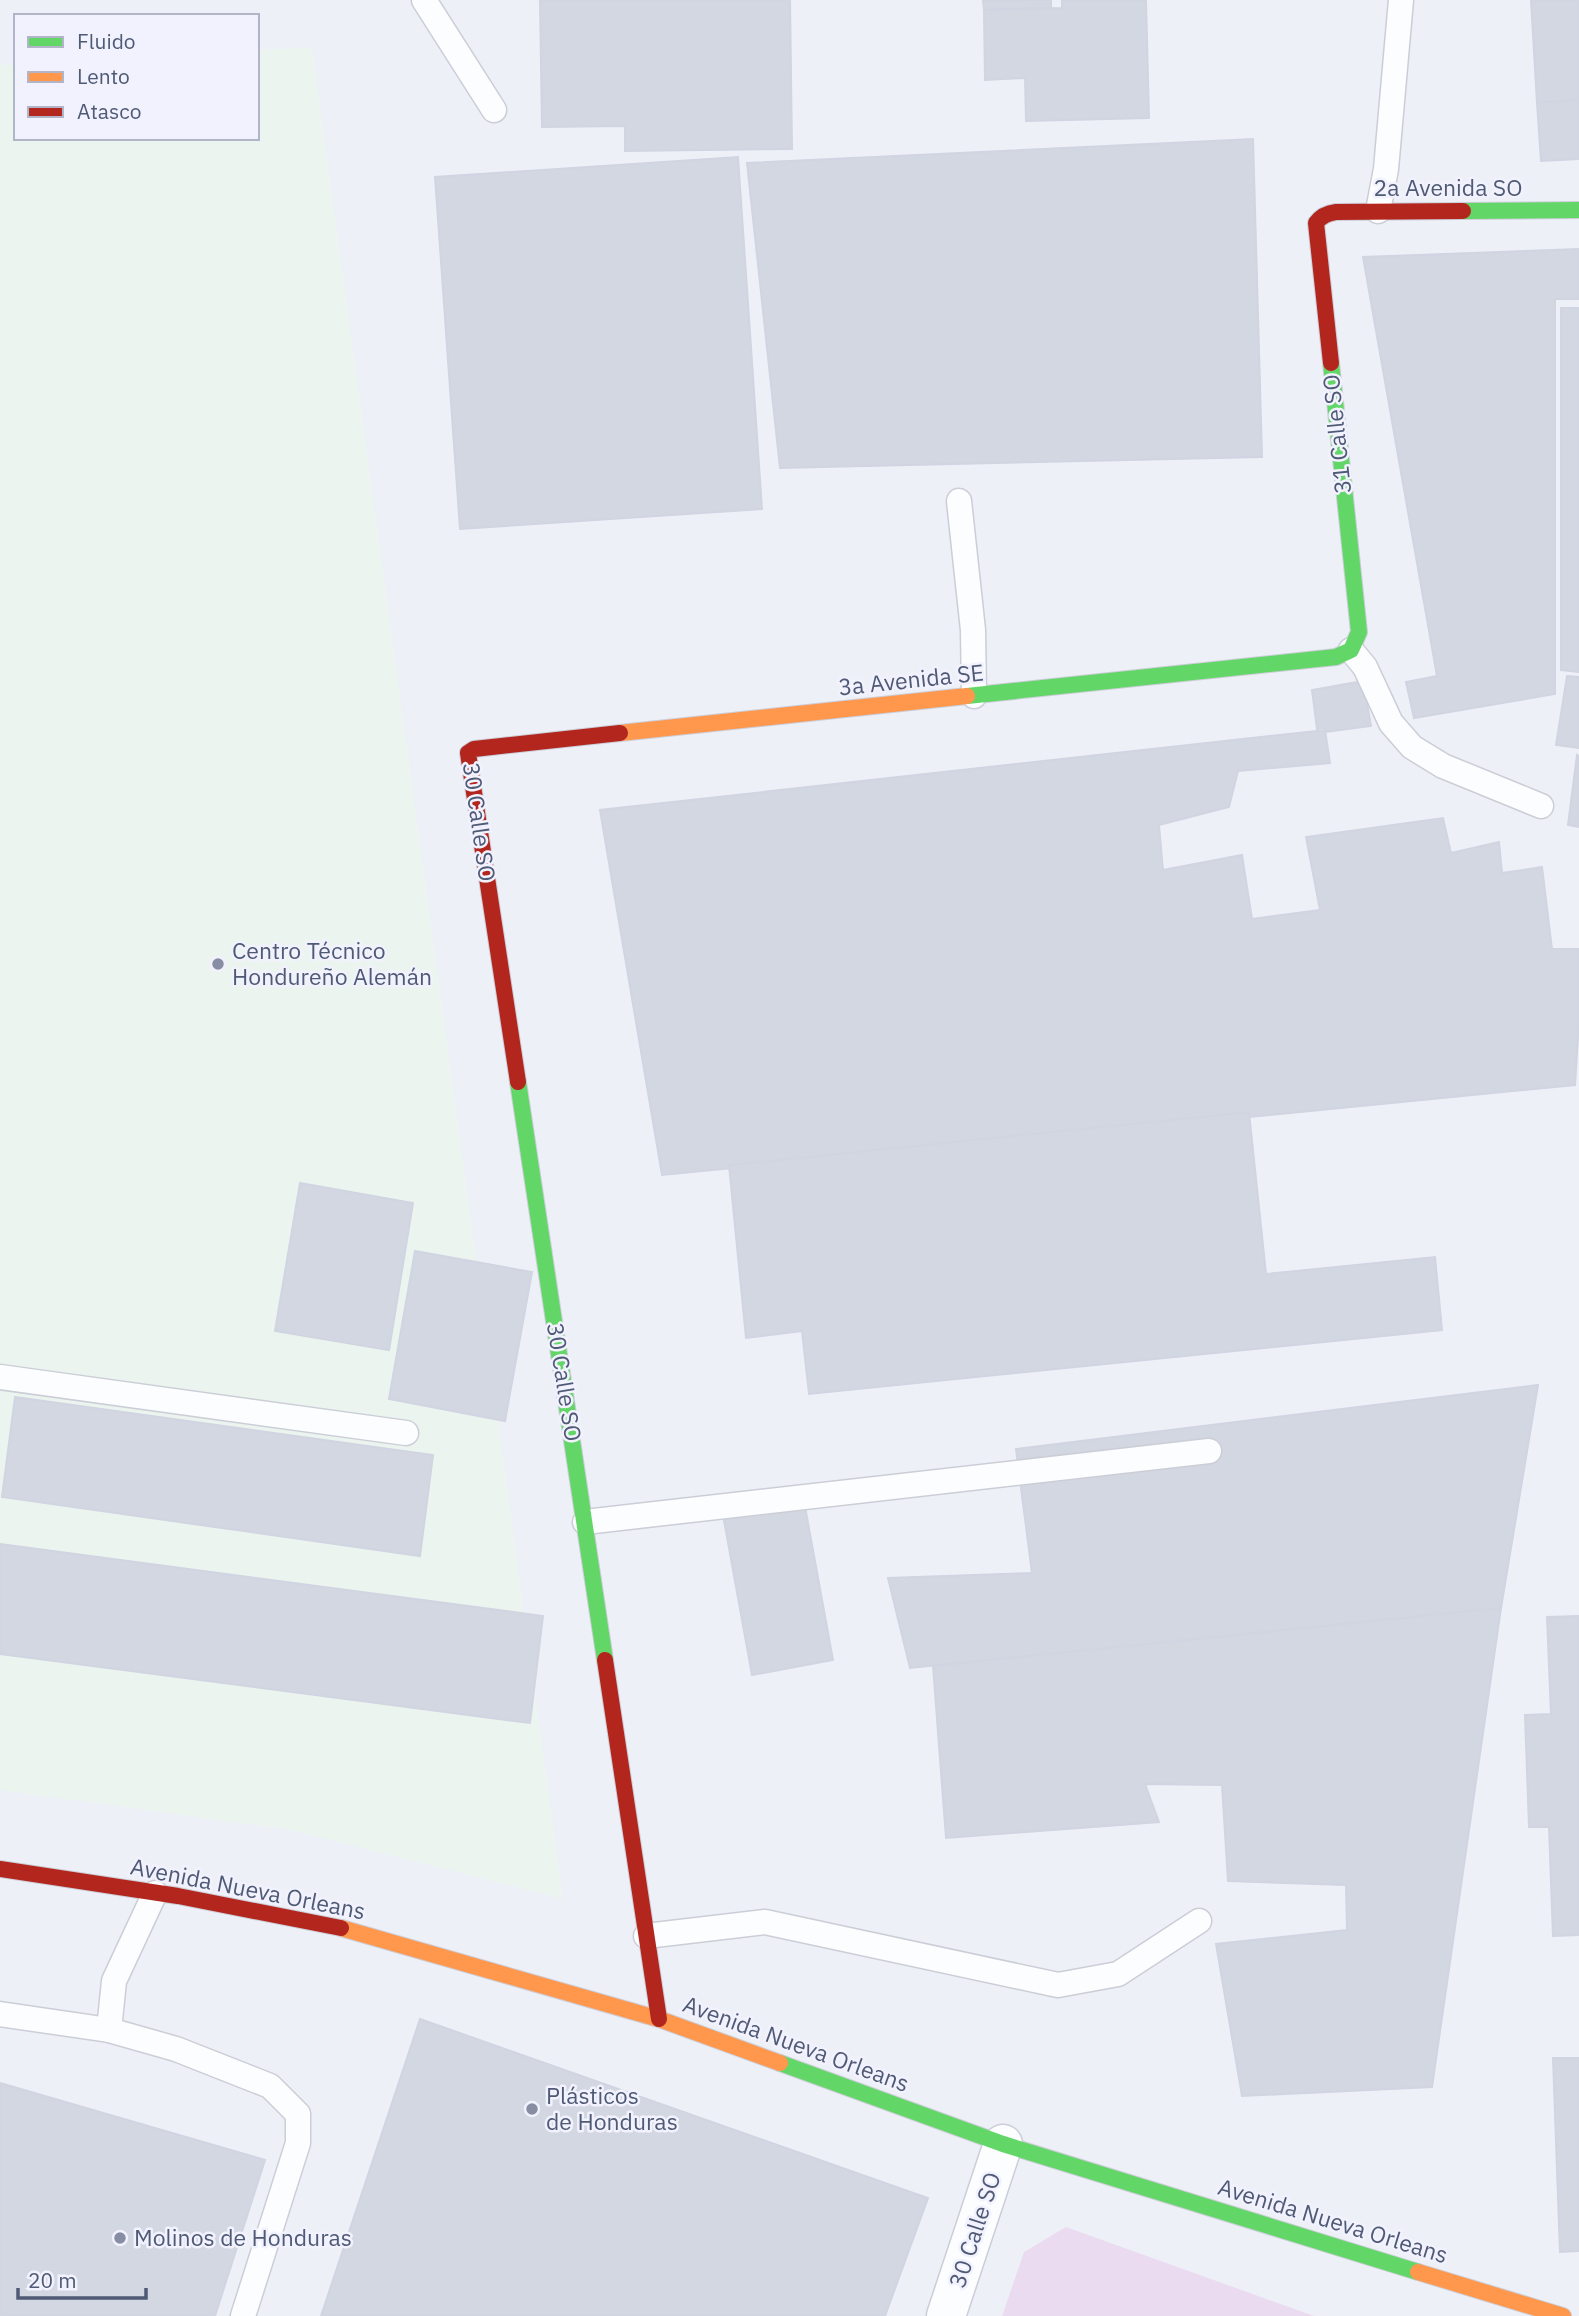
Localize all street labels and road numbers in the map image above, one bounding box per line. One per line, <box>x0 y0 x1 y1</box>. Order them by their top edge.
street label: 2a Avenida SO <box>1373 172 1523 202</box>
street label: 31 Calle SO <box>1315 373 1357 495</box>
street label: 3a Avenida SE <box>837 656 985 702</box>
street label: 30 Calle SO <box>457 761 503 883</box>
street label: 30 Calle SO <box>541 1320 589 1443</box>
street label: Avenida Nueva Orleans <box>128 1851 368 1926</box>
street label: Avenida Nueva Orleans <box>679 1988 914 2098</box>
street label: 30 Calle SO <box>941 2168 1007 2291</box>
street label: Avenida Nueva Orleans <box>1215 2171 1452 2269</box>

